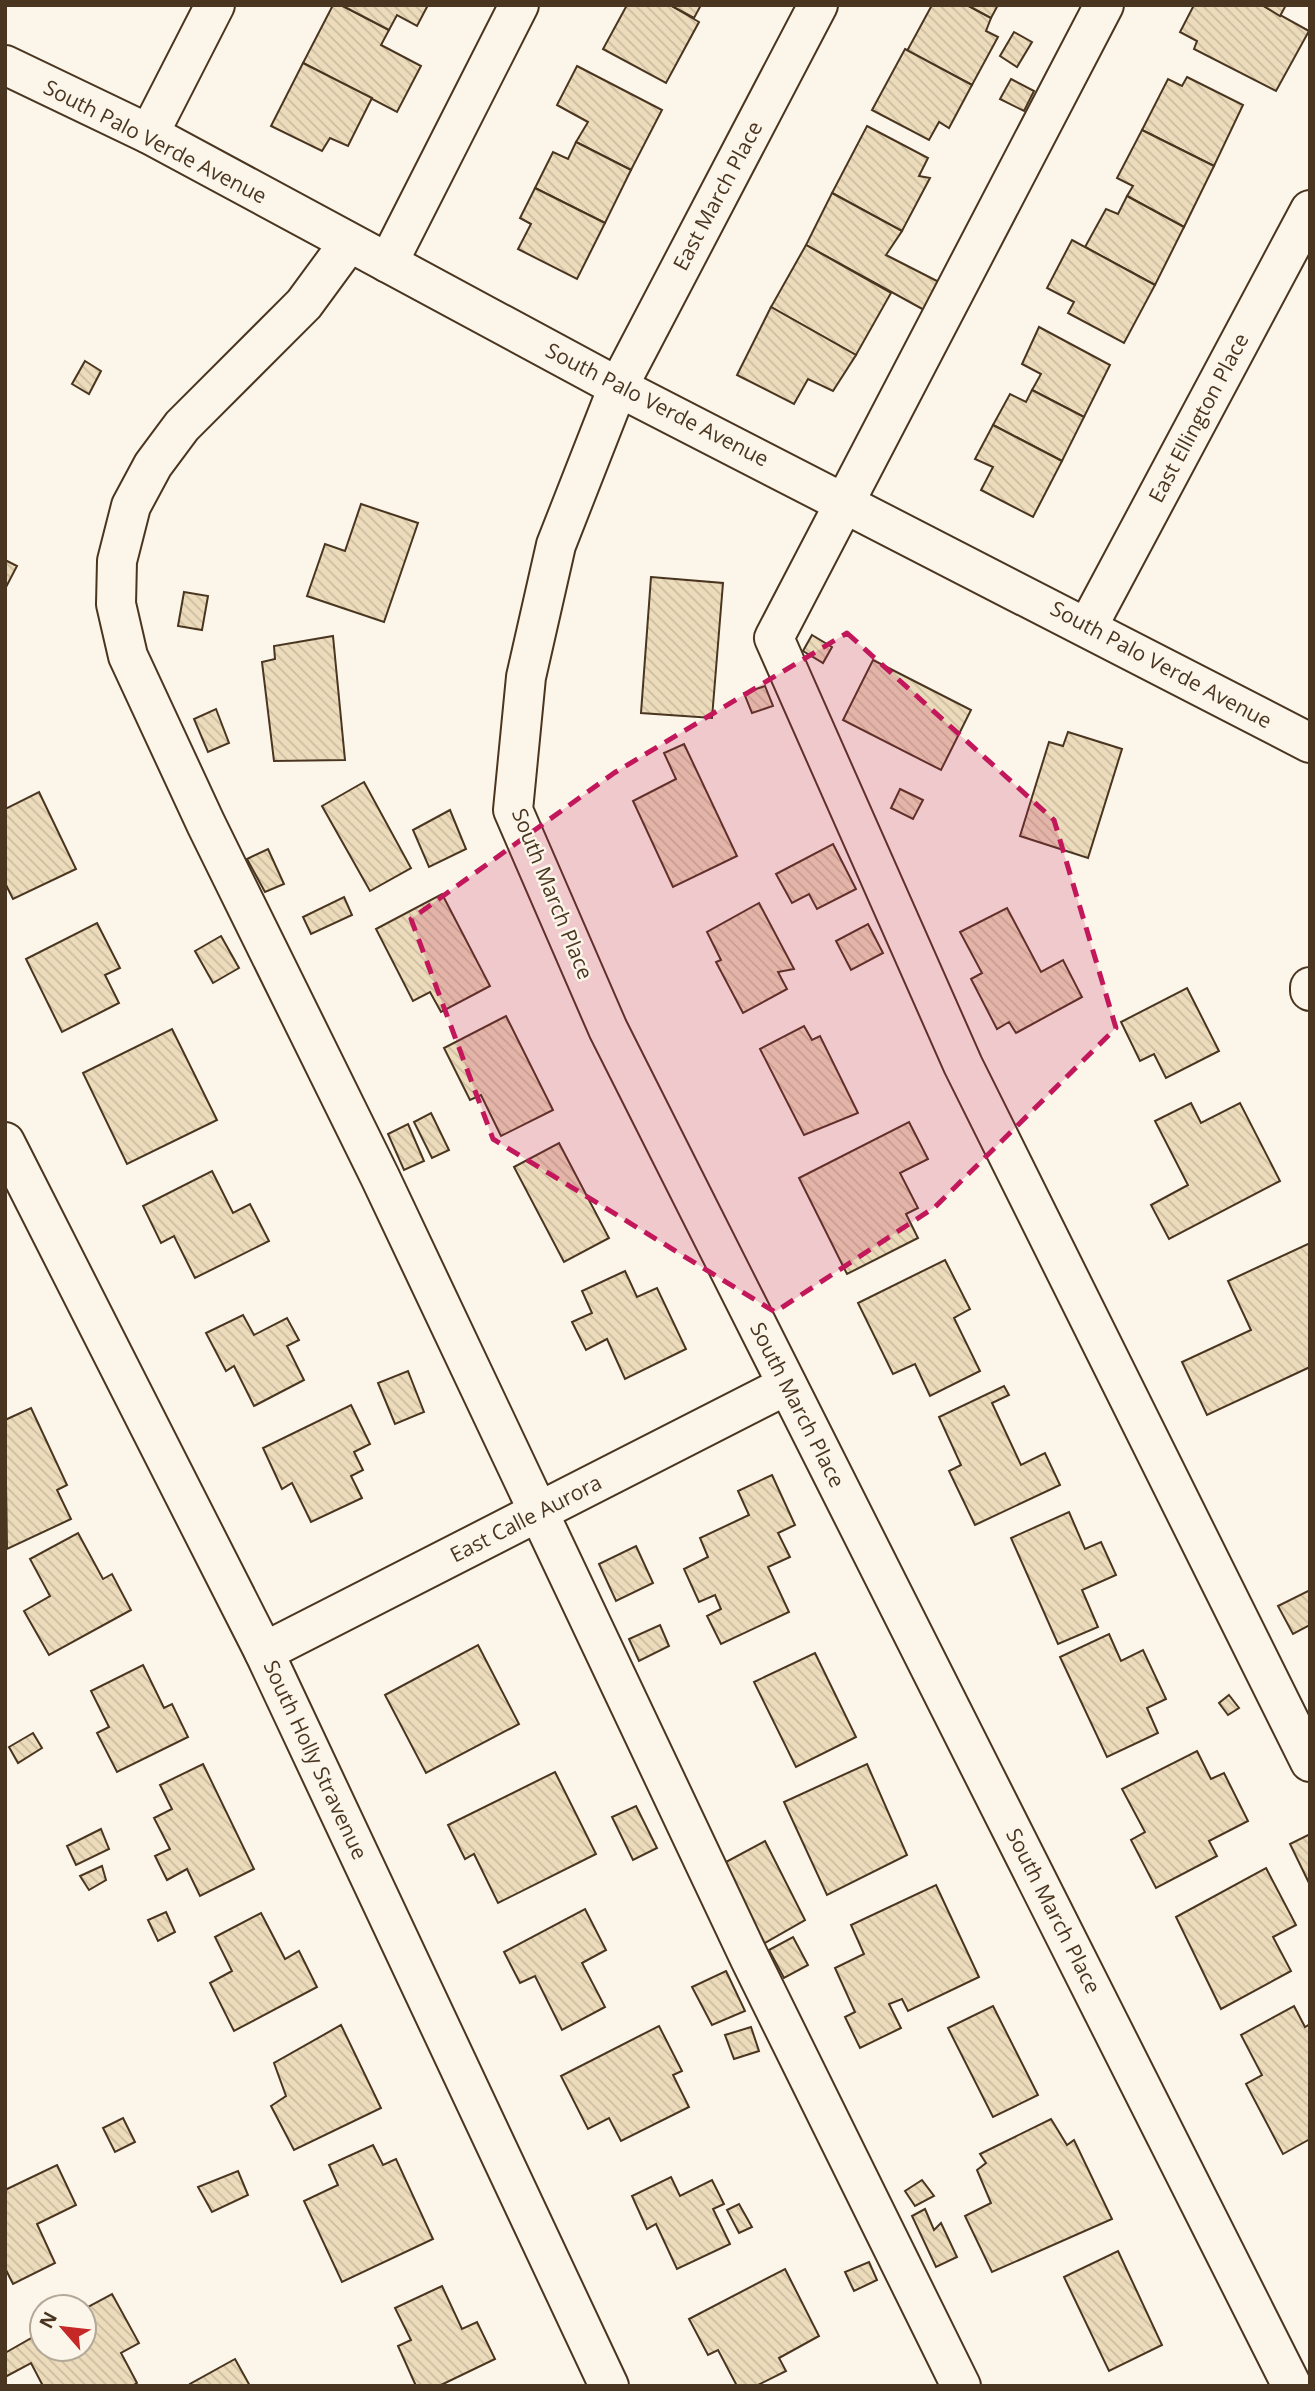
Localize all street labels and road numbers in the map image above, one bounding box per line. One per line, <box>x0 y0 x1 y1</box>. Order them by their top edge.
street label: South Palo Verde Avenue <box>39 73 272 210</box>
street label: East March Place <box>666 116 768 275</box>
street label: East Ellington Place <box>1142 328 1255 507</box>
street label: South Palo Verde Avenue <box>541 336 774 473</box>
street label: South Palo Verde Avenue <box>1046 594 1277 734</box>
street label: South March Place <box>506 804 600 983</box>
street label: South March Place <box>744 1317 852 1492</box>
street label: East Calle Aurora <box>445 1468 606 1568</box>
street label: South Holly Stravenue <box>257 1655 374 1864</box>
street label: South March Place <box>1000 1823 1108 1998</box>

